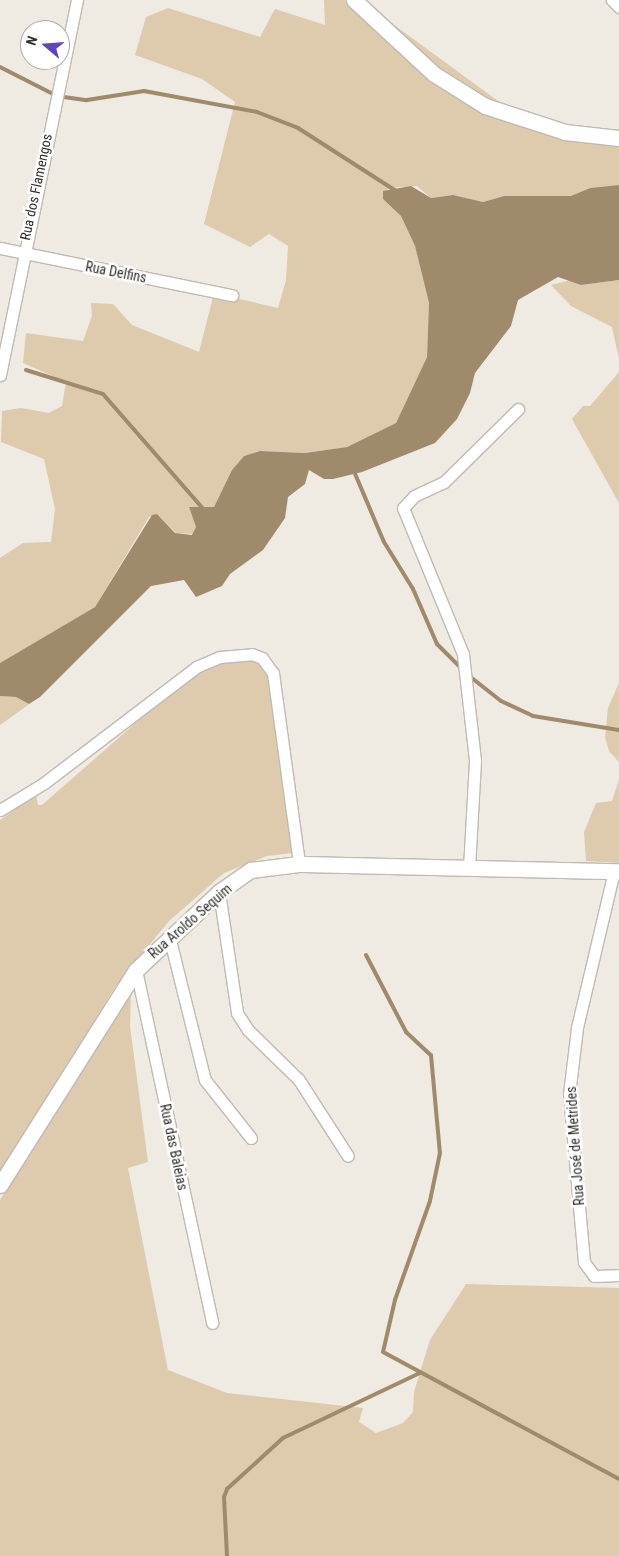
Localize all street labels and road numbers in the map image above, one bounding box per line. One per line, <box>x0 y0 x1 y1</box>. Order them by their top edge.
street label: Rua dos Flamengos <box>17 132 55 242</box>
street label: Rua Delfins <box>84 258 148 286</box>
street label: Rua Aroldo Sequim <box>145 880 235 962</box>
street label: Rua José de Metrides <box>562 1086 588 1206</box>
street label: Rua das Baleias <box>157 1102 191 1192</box>

